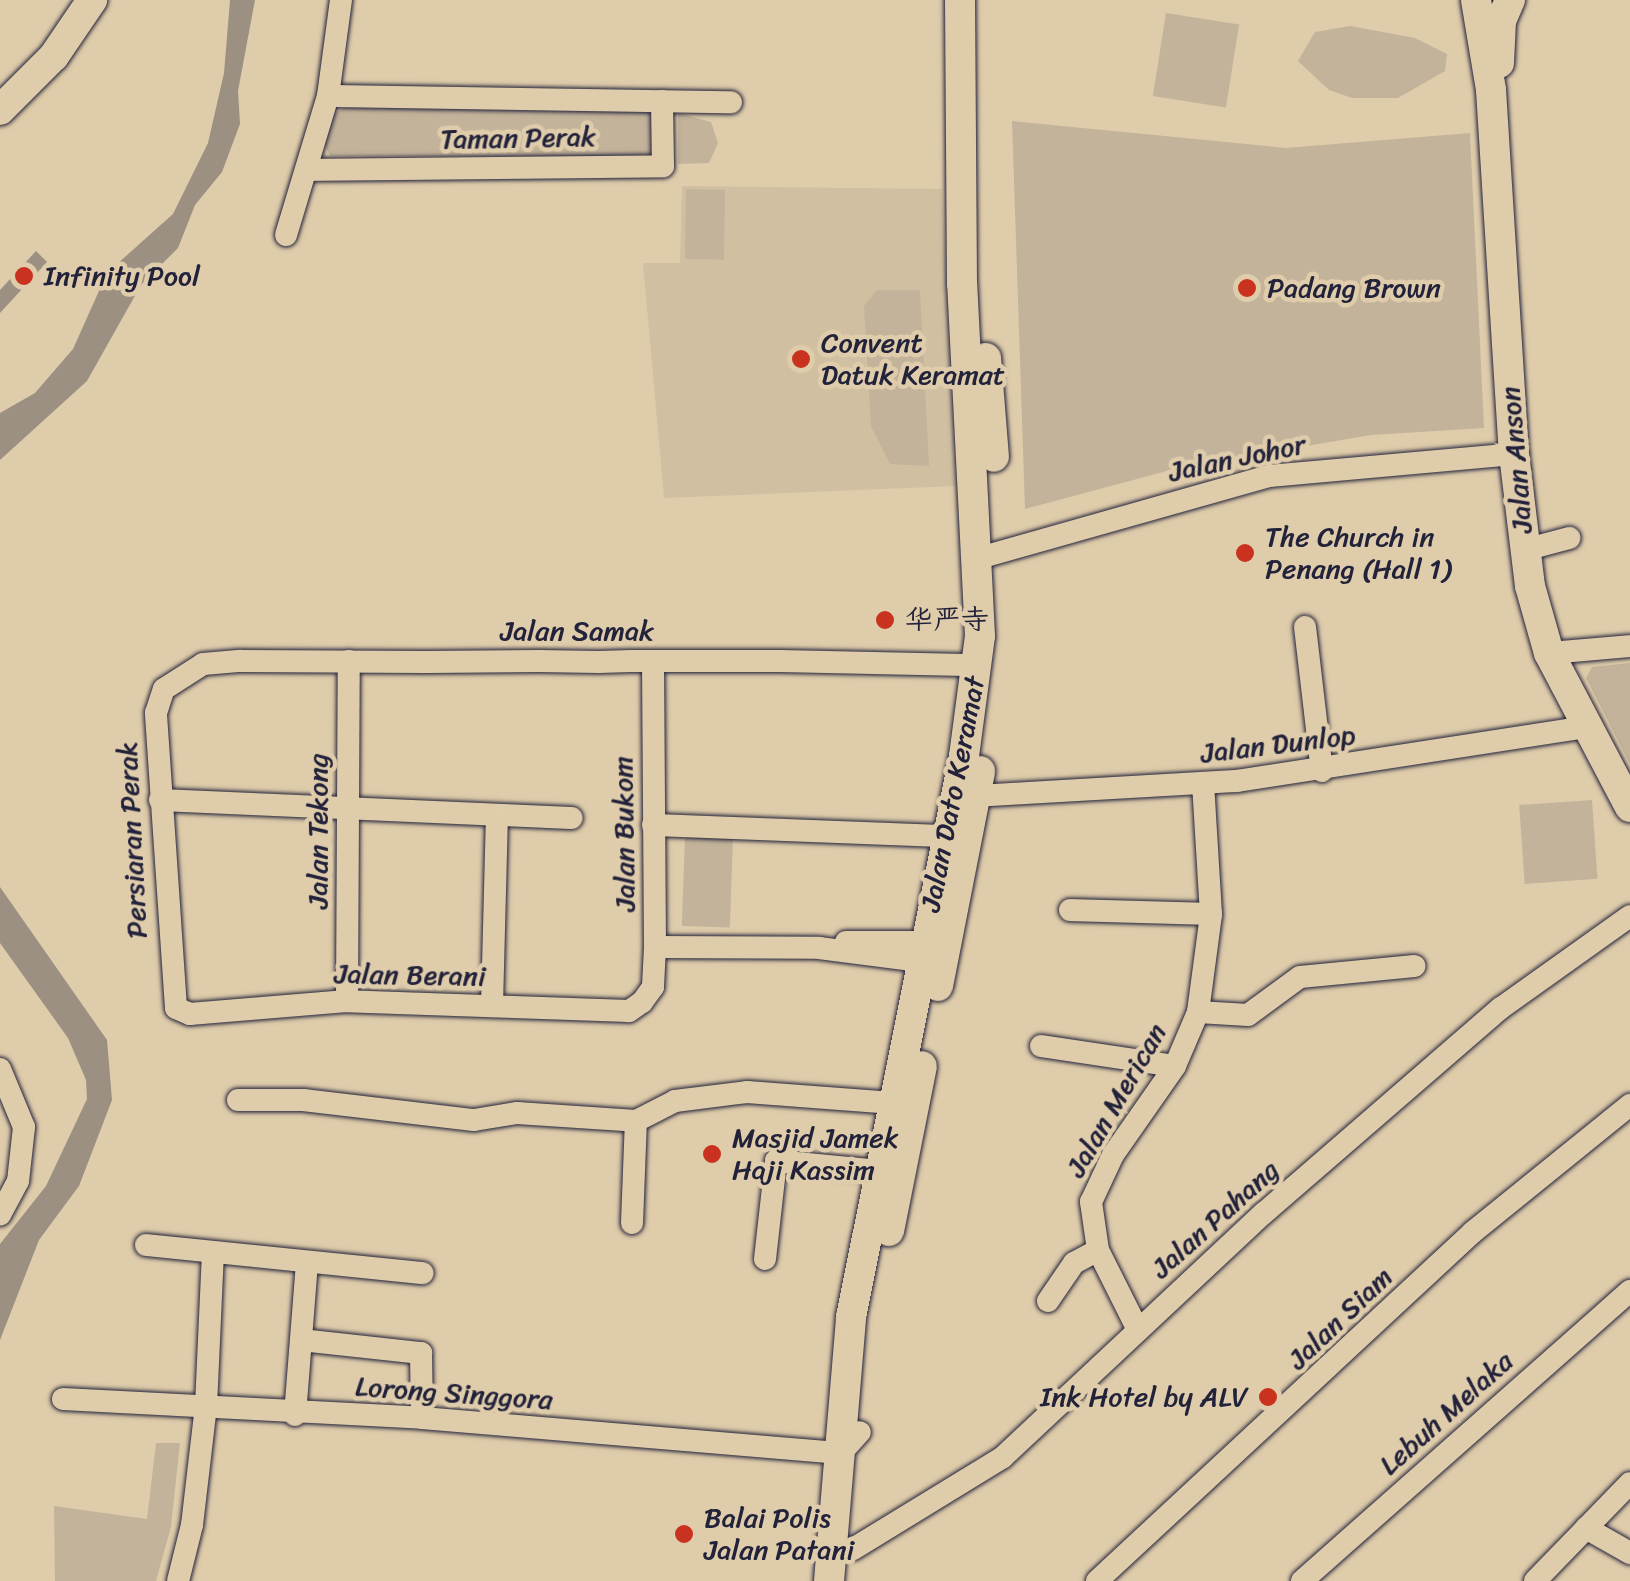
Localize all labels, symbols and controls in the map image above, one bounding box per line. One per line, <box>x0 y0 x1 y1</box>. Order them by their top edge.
street label: Taman Perak <box>439 120 597 156</box>
place label: Infinity Pool <box>44 259 200 293</box>
marker: Infinity Pool <box>13 265 35 287</box>
place label: Padang Brown <box>1267 271 1441 305</box>
marker: Padang Brown <box>1236 277 1258 299</box>
place label: Convent Datuk Keramat <box>821 326 1005 392</box>
marker: Convent Datuk Keramat <box>790 348 812 370</box>
street label: Jalan Anson <box>1493 385 1539 535</box>
street label: Jalan Johor <box>1165 427 1309 489</box>
place label: The Church in Penang (Hall 1) <box>1265 520 1451 586</box>
marker: The Church in Penang (Hall 1) <box>1234 542 1256 564</box>
place label: 华严寺 <box>905 603 989 637</box>
marker: 华严寺 <box>874 609 896 631</box>
street label: Jalan Samak <box>500 614 654 648</box>
street label: Jalan Dato Keramat <box>914 673 992 915</box>
street label: Jalan Dunlop <box>1199 718 1357 770</box>
street label: Persiaran Perak <box>110 741 154 939</box>
street label: Jalan Tekong <box>301 752 335 910</box>
street label: Jalan Bukom <box>606 756 642 912</box>
street label: Jalan Berani <box>334 957 486 993</box>
street label: Jalan Merican <box>1059 1017 1173 1183</box>
place label: Masjid Jamek Haji Kassim <box>732 1121 899 1187</box>
marker: Masjid Jamek Haji Kassim <box>701 1143 723 1165</box>
street label: Jalan Pahang <box>1144 1153 1286 1285</box>
street label: Jalan Siam <box>1281 1260 1399 1376</box>
street label: Lebuh Melaka <box>1372 1344 1520 1482</box>
street label: Lorong Singgora <box>354 1369 554 1417</box>
place label: Ink Hotel by ALV <box>1039 1380 1248 1414</box>
marker: Ink Hotel by ALV <box>1257 1386 1279 1408</box>
place label: Balai Polis Jalan Patani <box>704 1501 856 1567</box>
marker: Balai Polis Jalan Patani <box>673 1523 695 1545</box>

